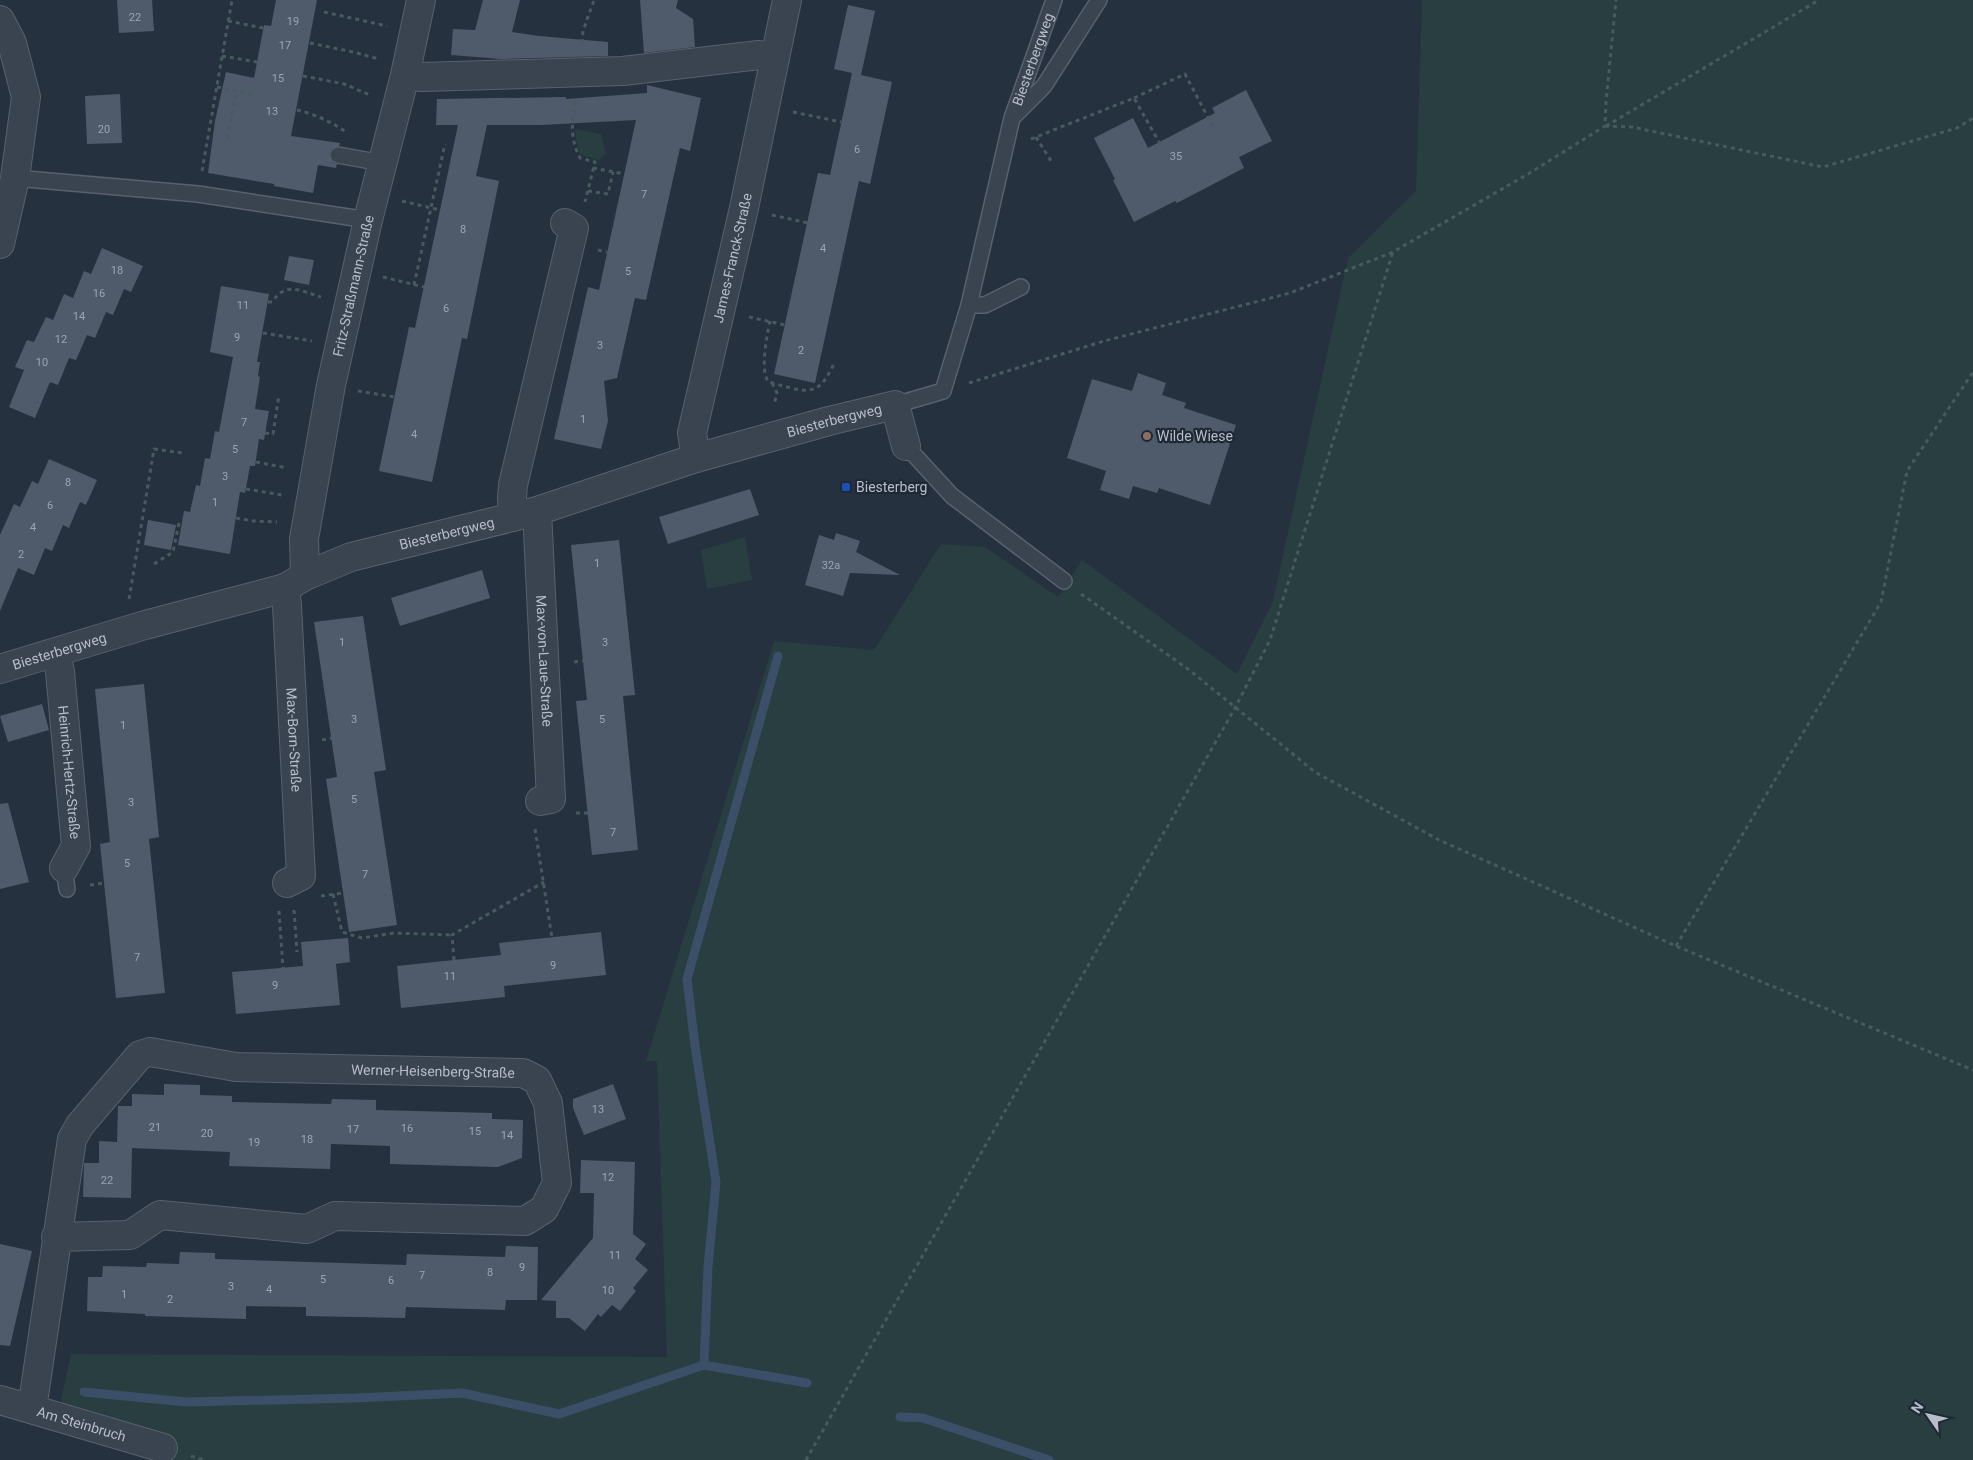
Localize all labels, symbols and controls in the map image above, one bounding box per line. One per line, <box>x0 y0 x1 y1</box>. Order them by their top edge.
house number: 22 <box>129 11 141 24</box>
street label: Biesterbergweg <box>1009 11 1057 108</box>
house number: 19 <box>287 15 299 28</box>
house number: 17 <box>279 39 291 52</box>
house number: 15 <box>272 72 284 85</box>
house number: 13 <box>266 105 278 118</box>
house number: 20 <box>98 123 110 136</box>
house number: 6 <box>854 143 860 156</box>
house number: 35 <box>1170 150 1182 163</box>
house number: 7 <box>641 188 647 201</box>
street label: James-Franck-Straße <box>710 192 755 324</box>
street label: Fritz-Straßmann-Straße <box>330 213 377 358</box>
house number: 8 <box>460 223 466 236</box>
house number: 4 <box>820 242 826 255</box>
house number: 18 <box>111 264 123 277</box>
house number: 5 <box>625 265 631 278</box>
house number: 16 <box>93 287 105 300</box>
house number: 11 <box>237 299 249 312</box>
house number: 6 <box>443 302 449 315</box>
house number: 14 <box>73 310 85 323</box>
house number: 9 <box>234 331 240 344</box>
house number: 12 <box>55 333 67 346</box>
house number: 3 <box>597 339 603 352</box>
house number: 2 <box>798 344 804 357</box>
house number: 10 <box>36 356 48 369</box>
street label: Biesterbergweg <box>785 401 883 440</box>
house number: 1 <box>580 413 586 426</box>
house number: 7 <box>241 416 247 429</box>
house number: 4 <box>411 428 417 441</box>
place label: Wilde Wiese <box>1157 428 1233 444</box>
marker: Wilde Wiese <box>1141 430 1153 442</box>
house number: 5 <box>232 443 238 456</box>
house number: 3 <box>222 470 228 483</box>
house number: 8 <box>65 476 71 489</box>
place label: Biesterberg <box>856 479 927 495</box>
marker: Biesterberg <box>840 481 852 493</box>
house number: 1 <box>212 496 218 509</box>
house number: 6 <box>47 499 53 512</box>
street label: Biesterbergweg <box>398 514 496 553</box>
house number: 4 <box>30 521 36 534</box>
house number: 2 <box>18 548 24 561</box>
house number: 1 <box>594 557 600 570</box>
house number: 32a <box>822 559 840 572</box>
street label: Max-von-Laue-Straße <box>533 595 555 727</box>
street label: Biesterbergweg <box>10 629 108 673</box>
house number: 1 <box>339 636 345 649</box>
house number: 3 <box>602 636 608 649</box>
street label: Max-Born-Straße <box>283 687 305 792</box>
street label: Heinrich-Hertz-Straße <box>55 705 83 840</box>
house number: 3 <box>351 713 357 726</box>
house number: 5 <box>599 713 605 726</box>
house number: 1 <box>120 719 126 732</box>
house number: 5 <box>351 793 357 806</box>
house number: 3 <box>128 796 134 809</box>
house number: 7 <box>610 826 616 839</box>
house number: 5 <box>124 857 130 870</box>
house number: 7 <box>362 868 368 881</box>
house number: 7 <box>134 951 140 964</box>
house number: 9 <box>550 959 556 972</box>
house number: 11 <box>444 970 456 983</box>
house number: 9 <box>272 979 278 992</box>
street label: Werner-Heisenberg-Straße <box>351 1061 515 1081</box>
house number: 13 <box>592 1103 604 1116</box>
house number: 21 <box>149 1121 161 1134</box>
house number: 16 <box>401 1122 413 1135</box>
house number: 17 <box>347 1123 359 1136</box>
house number: 15 <box>469 1125 481 1138</box>
house number: 20 <box>201 1127 213 1140</box>
house number: 14 <box>501 1129 513 1142</box>
house number: 18 <box>301 1133 313 1146</box>
house number: 19 <box>248 1136 260 1149</box>
house number: 12 <box>602 1171 614 1184</box>
house number: 22 <box>101 1174 113 1187</box>
house number: 11 <box>609 1249 621 1262</box>
house number: 9 <box>519 1261 525 1274</box>
house number: 8 <box>487 1266 493 1279</box>
house number: 7 <box>419 1269 425 1282</box>
house number: 5 <box>320 1273 326 1286</box>
house number: 6 <box>388 1274 394 1287</box>
house number: 3 <box>228 1280 234 1293</box>
house number: 4 <box>266 1283 272 1296</box>
house number: 10 <box>602 1284 614 1297</box>
house number: 1 <box>121 1288 127 1301</box>
house number: 2 <box>167 1293 173 1306</box>
north arrow <box>1903 1390 1953 1440</box>
text: N <box>1908 1399 1927 1416</box>
street label: Am Steinbruch <box>35 1403 128 1445</box>

